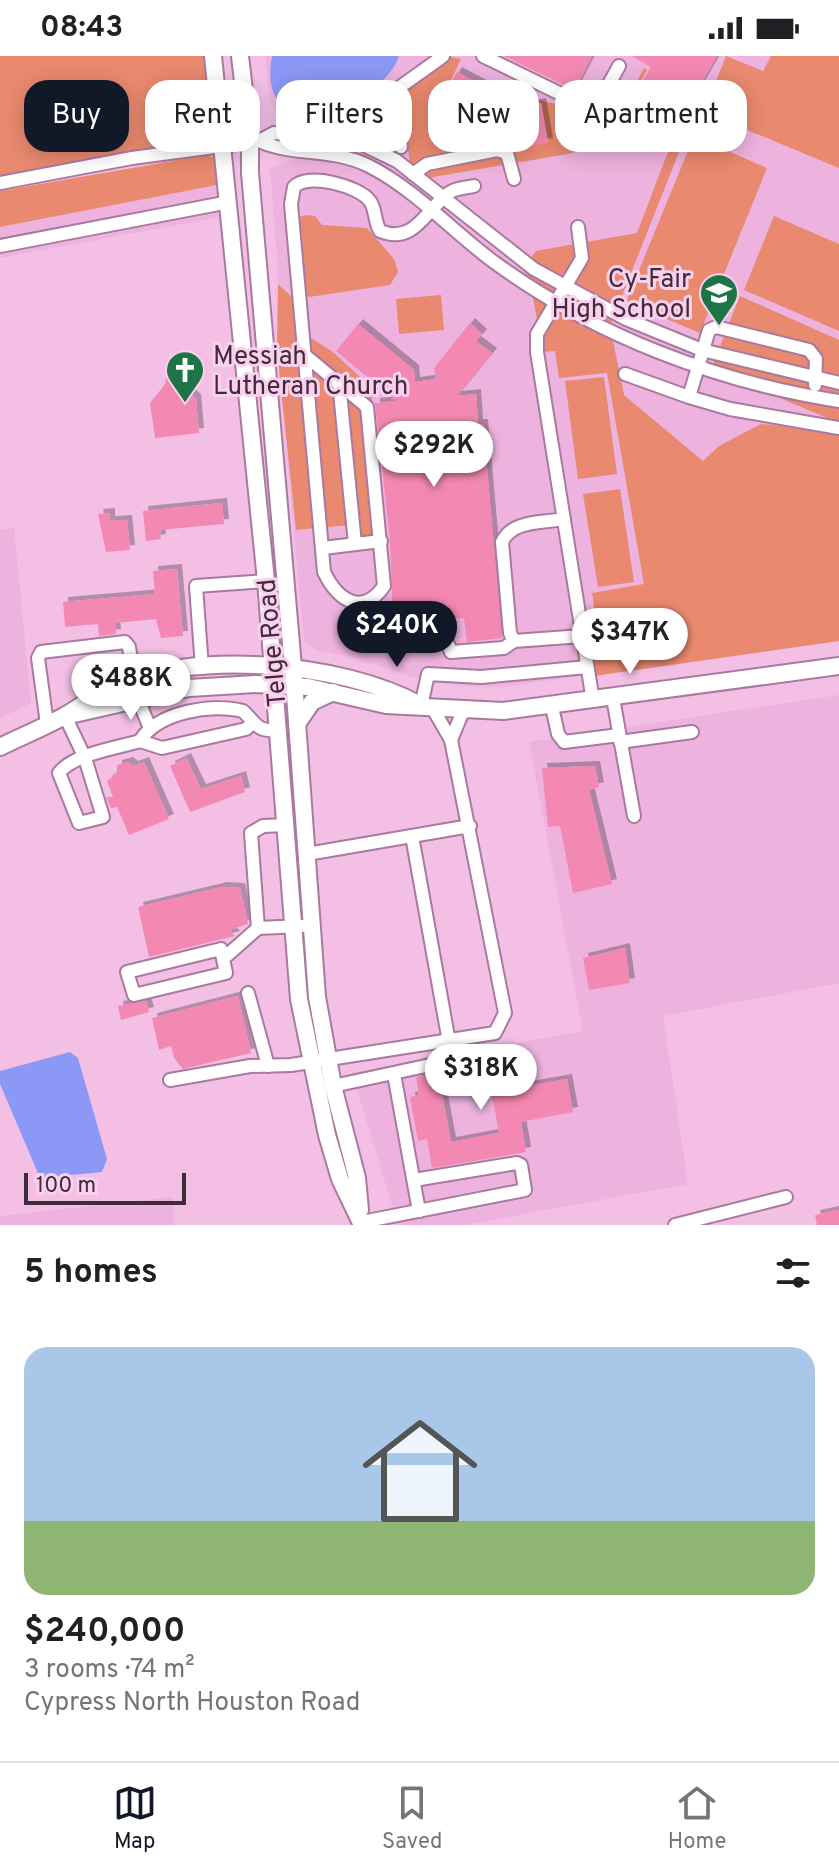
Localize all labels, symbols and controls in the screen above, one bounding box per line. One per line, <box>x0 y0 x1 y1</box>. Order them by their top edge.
text: 08:43 <box>40 10 123 47</box>
chip: Buy <box>24 80 129 152</box>
chip: Rent <box>145 80 260 152</box>
chip: Filters <box>276 80 412 152</box>
chip: New <box>428 80 539 152</box>
chip: Apartment <box>555 80 747 152</box>
place label: Cy-Fair High School <box>551 264 691 327</box>
school or university icon: Cy-Fair High School <box>698 272 740 327</box>
place label: Messiah Lutheran Church <box>213 341 409 404</box>
church icon: Messiah Lutheran Church <box>164 349 206 404</box>
pin: $292K <box>378 421 490 489</box>
text: $292K <box>393 430 475 463</box>
street label: Telge Road <box>251 577 296 708</box>
pin: $240K <box>341 601 453 669</box>
pin: $347K <box>574 608 686 676</box>
text: $240K <box>355 610 439 643</box>
text: $347K <box>590 617 670 650</box>
pin: $488K <box>75 654 187 722</box>
text: $488K <box>89 663 173 696</box>
pin: $318K <box>425 1044 537 1112</box>
text: $318K <box>443 1053 519 1086</box>
scale bar <box>24 1169 186 1205</box>
text: 100 m <box>36 1173 96 1200</box>
icon: filters <box>771 1251 815 1295</box>
text: 5 homes <box>24 1252 158 1295</box>
icon: home <box>348 1399 492 1543</box>
text: $240,000 <box>24 1611 185 1654</box>
text: 3 rooms · 74 m² <box>24 1654 195 1687</box>
text: Cypress North Houston Road <box>24 1687 360 1720</box>
tab: Map <box>113 1781 157 1856</box>
tab: Saved <box>382 1781 443 1856</box>
tab: Home <box>668 1781 726 1856</box>

